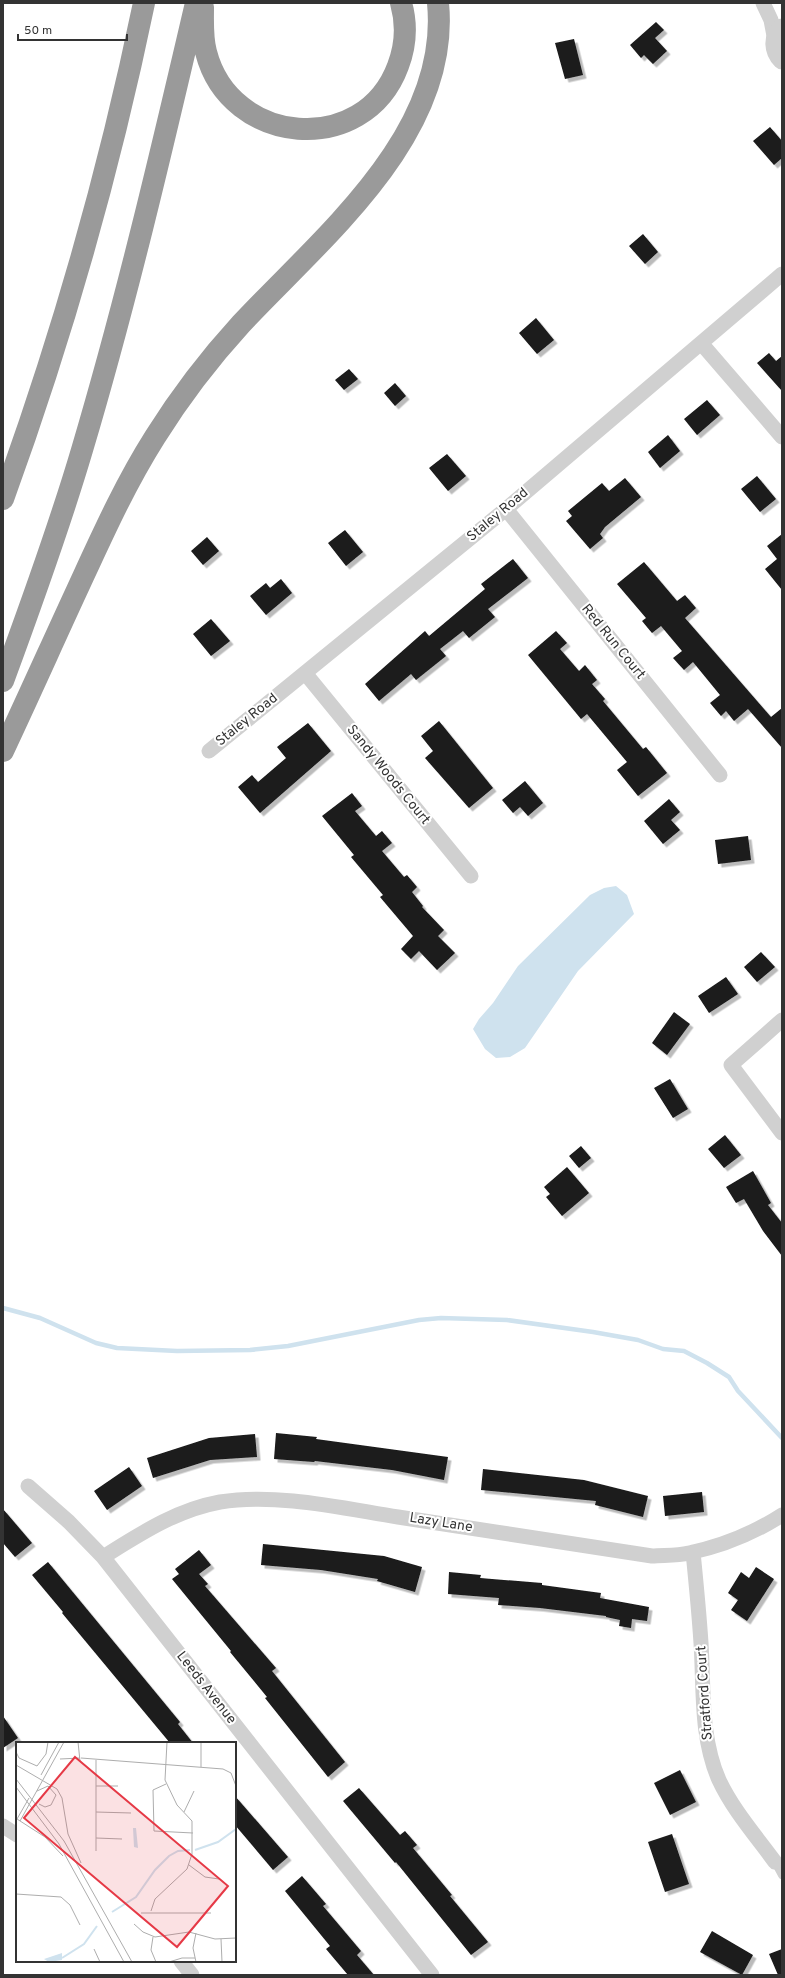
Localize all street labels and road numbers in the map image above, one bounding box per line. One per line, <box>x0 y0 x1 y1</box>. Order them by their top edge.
street label: Staley Road <box>464 484 532 546</box>
street label: Red Run Court <box>577 601 649 683</box>
street label: Staley Road <box>213 690 281 750</box>
street label: Sandy Woods Court <box>343 722 433 828</box>
street label: Lazy Lane <box>408 1510 474 1536</box>
street label: Stratford Court <box>693 1645 717 1741</box>
street label: Leeds Avenue <box>172 1648 240 1728</box>

